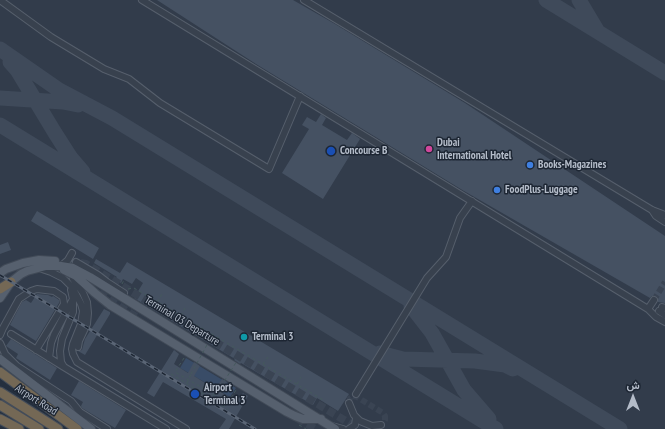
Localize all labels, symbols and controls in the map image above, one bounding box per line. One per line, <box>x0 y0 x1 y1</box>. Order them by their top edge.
place label: Dubai International Hotel <box>437 136 511 162</box>
place label: Concourse B <box>340 144 387 158</box>
marker: Dubai International Hotel <box>424 144 434 154</box>
marker: Concourse B <box>325 145 337 157</box>
place label: Books-Magazines <box>538 158 606 172</box>
marker: Books-Magazines <box>525 160 535 170</box>
place label: FoodPlus-Luggage <box>505 183 578 197</box>
marker: FoodPlus-Luggage <box>492 185 502 195</box>
street label: Terminal 03 Departure <box>142 293 222 349</box>
place label: Terminal 3 <box>252 330 293 344</box>
marker: Terminal 3 <box>239 332 249 342</box>
north arrow <box>613 377 653 417</box>
text: ش <box>626 378 640 392</box>
place label: Airport Terminal 3 <box>204 381 245 407</box>
street label: Airport Road <box>12 382 60 418</box>
marker: Airport Terminal 3 <box>189 388 201 400</box>

